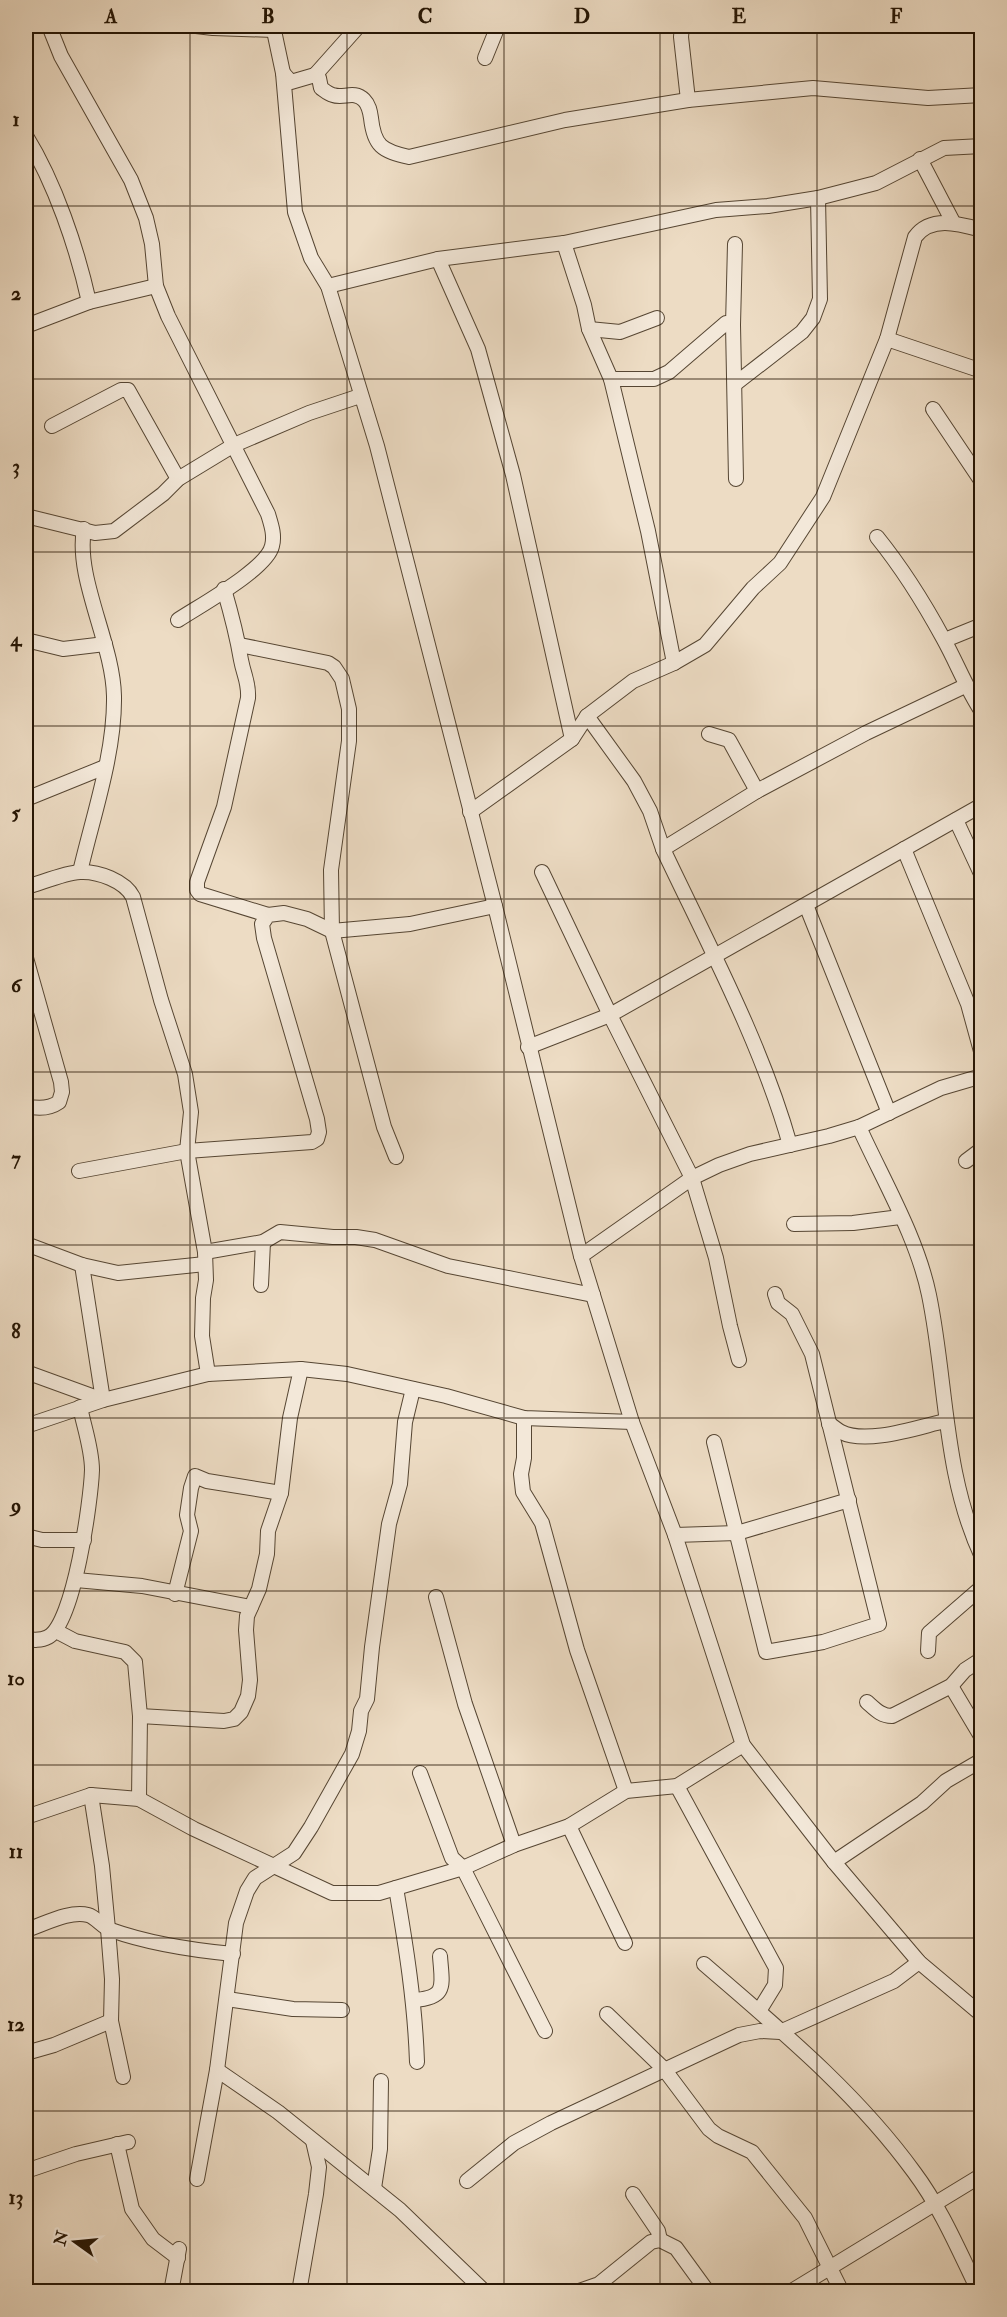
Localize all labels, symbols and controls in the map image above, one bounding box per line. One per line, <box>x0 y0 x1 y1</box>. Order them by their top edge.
text: A <box>104 4 118 29</box>
text: B <box>261 4 275 29</box>
text: C <box>418 4 432 29</box>
text: D <box>574 4 590 29</box>
text: E <box>732 4 747 29</box>
text: F <box>890 4 903 29</box>
text: 1 <box>12 107 20 132</box>
text: 2 <box>11 281 21 306</box>
text: 3 <box>12 454 20 479</box>
text: 4 <box>10 627 23 652</box>
text: 5 <box>12 800 22 825</box>
text: 6 <box>11 973 23 998</box>
text: 7 <box>11 1146 21 1171</box>
text: 8 <box>11 1319 21 1344</box>
text: 9 <box>9 1493 21 1518</box>
text: 10 <box>7 1666 25 1691</box>
text: 11 <box>9 1839 23 1864</box>
text: 12 <box>7 2012 25 2037</box>
text: 13 <box>9 2185 23 2210</box>
north arrow <box>45 2212 105 2272</box>
text: N <box>50 2228 73 2249</box>

